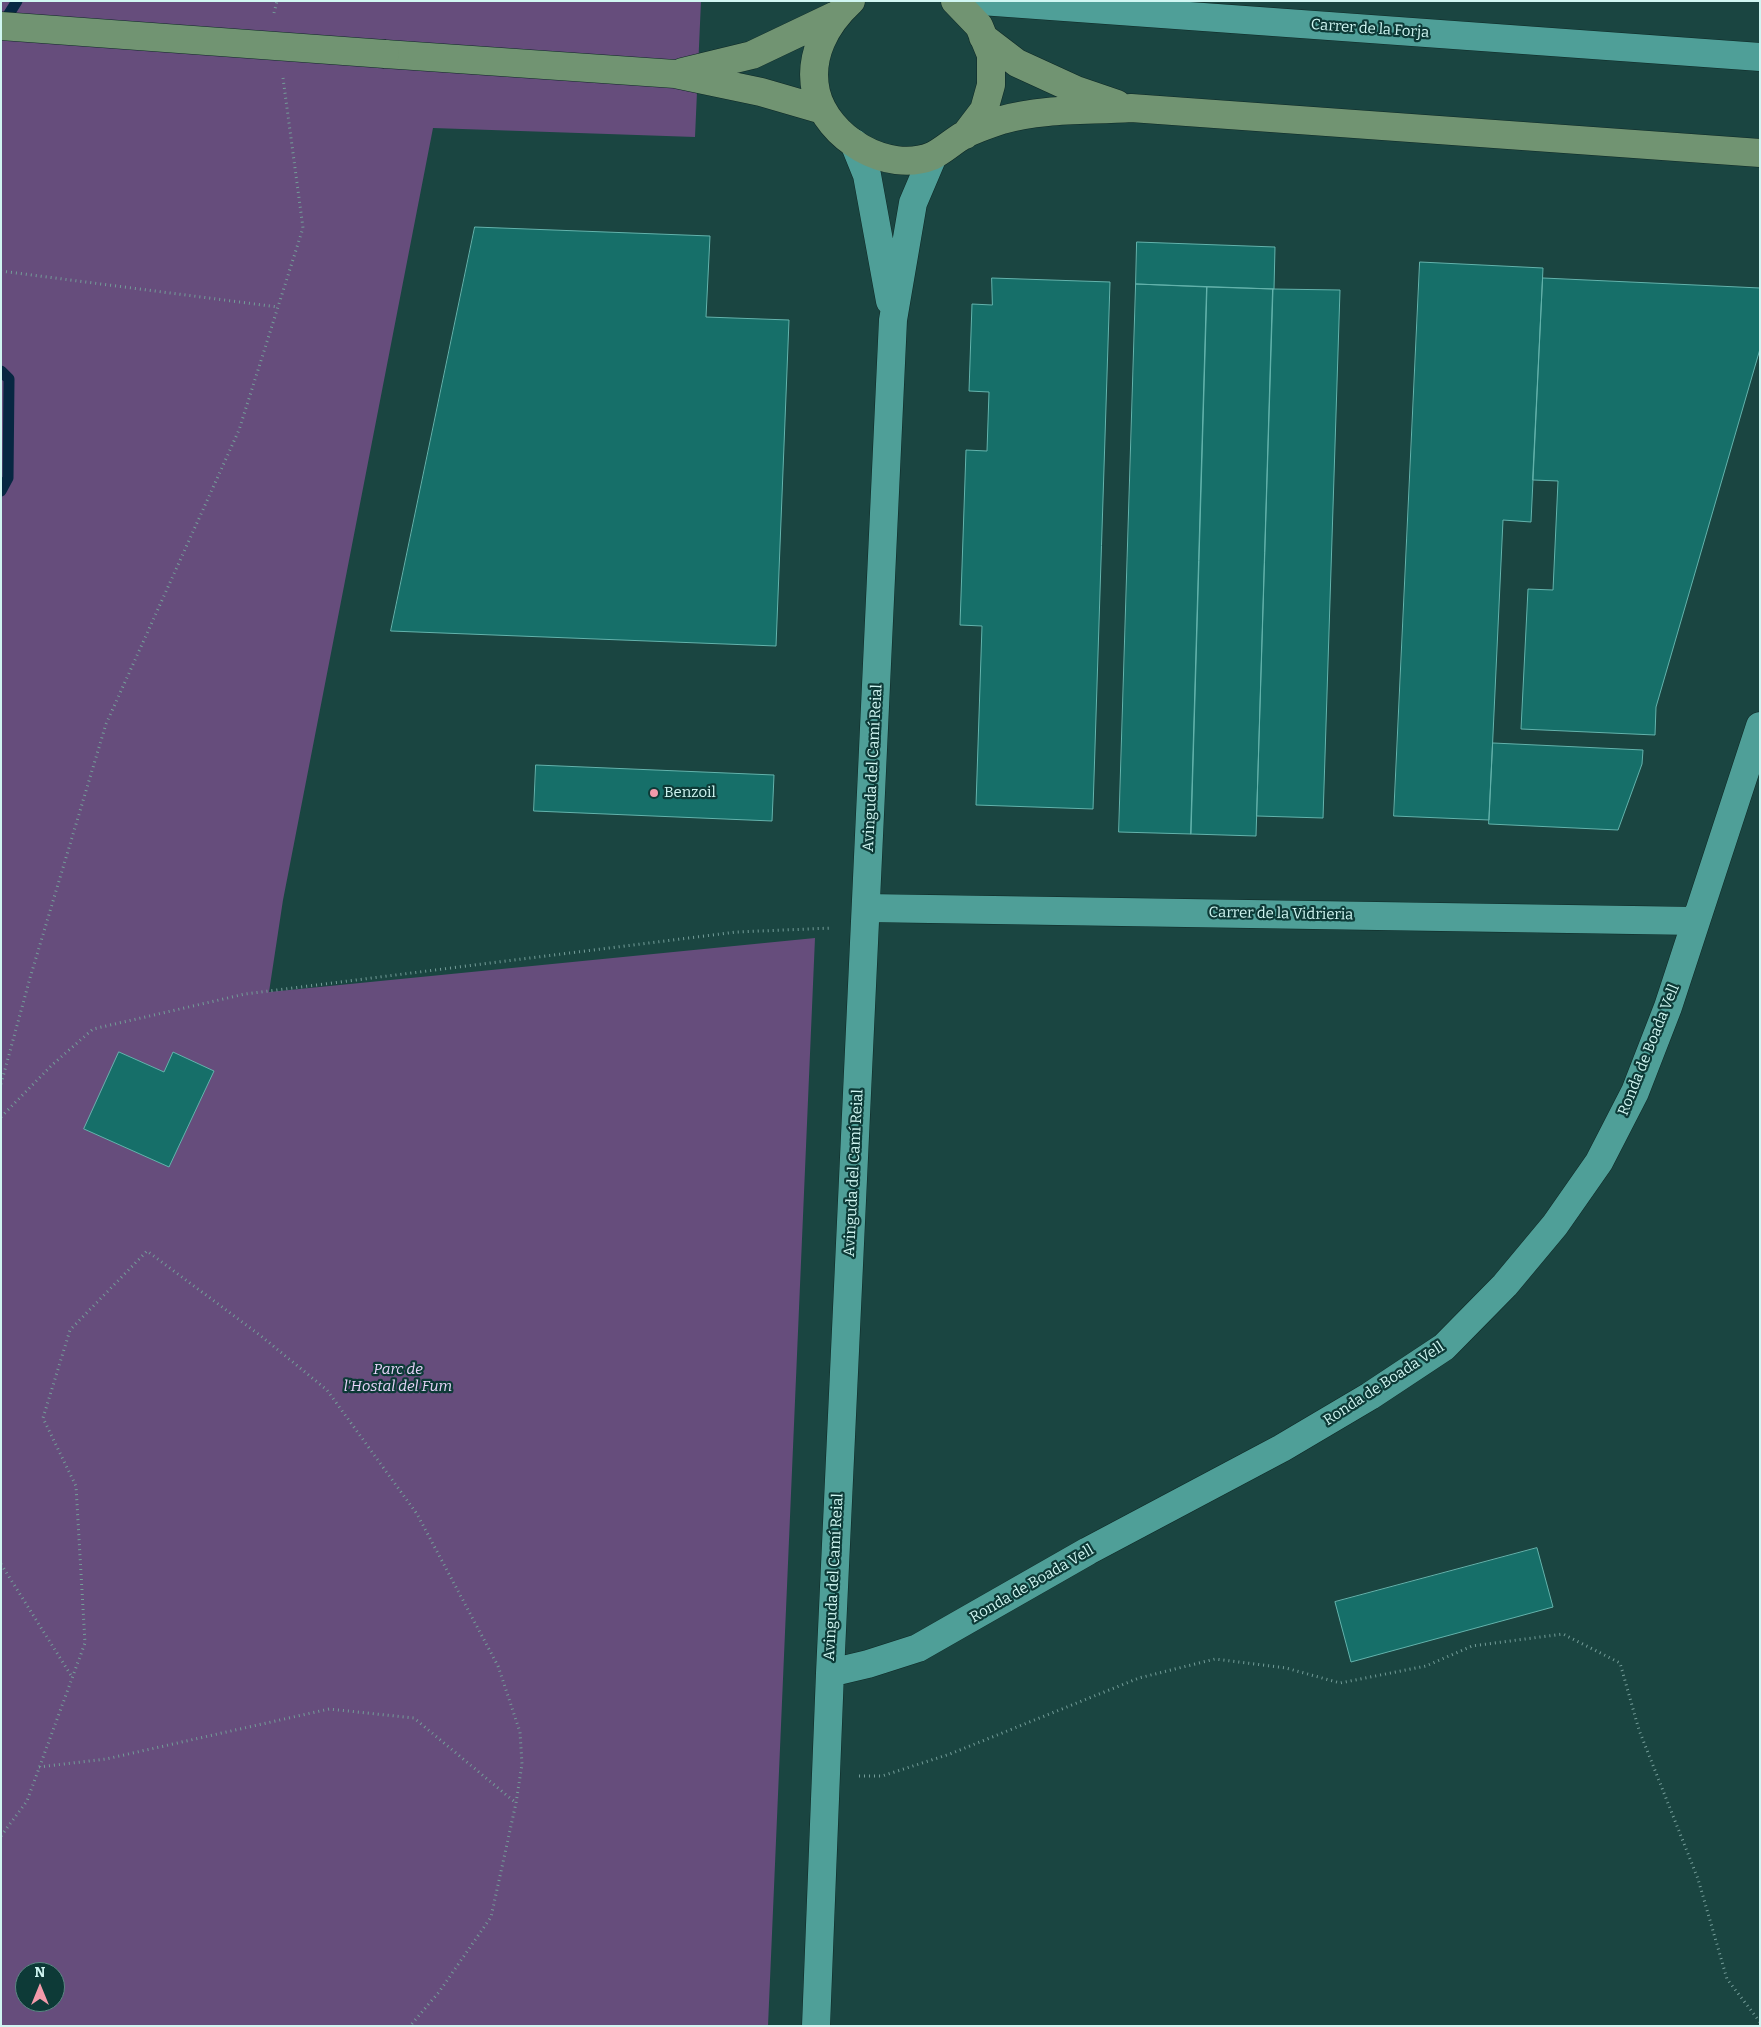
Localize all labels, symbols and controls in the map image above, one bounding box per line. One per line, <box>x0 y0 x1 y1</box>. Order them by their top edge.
street label: Carrer de la Forja <box>1310 16 1430 42</box>
street label: Avinguda del Camí Reial <box>860 684 886 852</box>
place label: Benzoil <box>664 784 716 802</box>
marker: Benzoil <box>648 787 660 799</box>
street label: Carrer de la Vidrieria <box>1209 904 1353 924</box>
street label: Ronda de Boada Vell <box>1614 982 1684 1118</box>
street label: Avinguda del Camí Reial <box>841 1089 867 1257</box>
street label: Ronda de Boada Vell <box>1320 1338 1448 1430</box>
park label: Parc de l'Hostal del Fum <box>344 1361 452 1396</box>
street label: Avinguda del Camí Reial <box>821 1493 847 1661</box>
street label: Ronda de Boada Vell <box>967 1541 1097 1627</box>
north arrow <box>15 1962 65 2012</box>
text: N <box>35 1964 45 1981</box>

